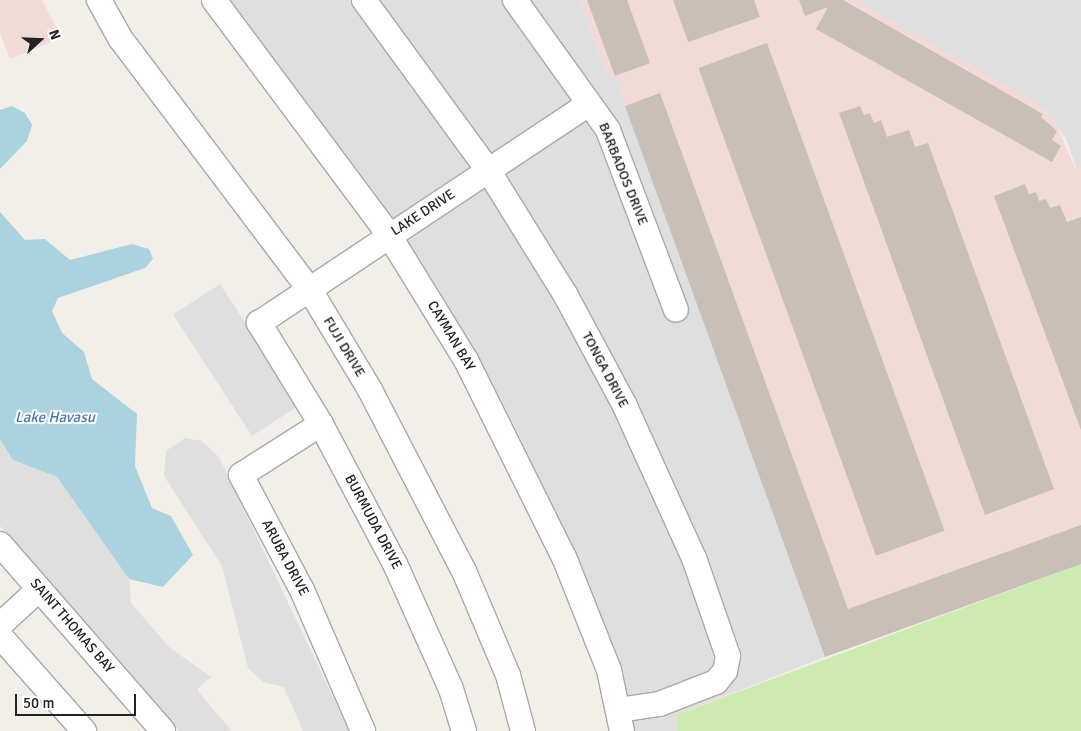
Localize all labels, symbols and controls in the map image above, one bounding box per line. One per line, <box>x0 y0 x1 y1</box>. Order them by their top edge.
north arrow <box>15 15 65 65</box>
text: N <box>45 27 64 42</box>
street label: BARBADOS DRIVE <box>595 120 651 228</box>
street label: LAKE DRIVE <box>388 186 458 240</box>
street label: CAYMAN BAY <box>424 298 478 374</box>
street label: FUJI DRIVE <box>319 314 369 380</box>
street label: TONGA DRIVE <box>578 329 632 411</box>
water label: Lake Havasu <box>15 409 95 427</box>
street label: BURMUDA DRIVE <box>341 472 405 572</box>
street label: ARUBA DRIVE <box>258 517 312 599</box>
street label: SAINT THOMAS BAY <box>26 575 118 677</box>
scale bar <box>18 684 139 716</box>
text: 50 m <box>23 694 54 712</box>

